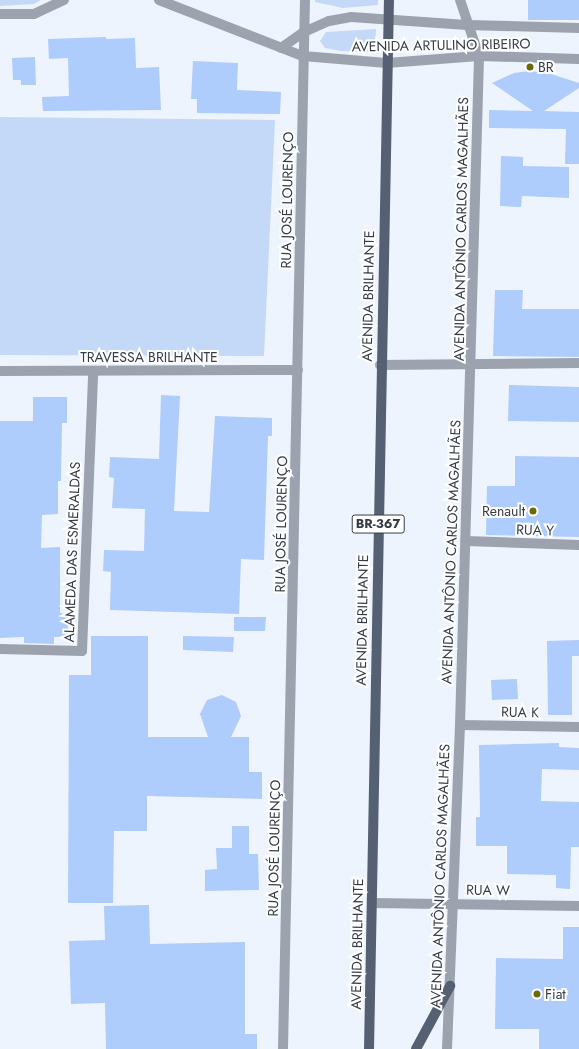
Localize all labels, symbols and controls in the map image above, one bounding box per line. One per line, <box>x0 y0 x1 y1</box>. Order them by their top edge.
street label: AVENIDA ARTULINO RIBEIRO <box>351 35 531 55</box>
place label: BR <box>538 59 554 75</box>
marker: BR <box>525 62 535 72</box>
street label: AVENIDA ANTÔNIO CARLOS MAGALHÃES <box>450 97 472 361</box>
street label: RUA JOSÉ LOURENÇO <box>277 131 297 269</box>
street label: AVENIDA BRILHANTE <box>358 230 378 362</box>
street label: TRAVESSA BRILHANTE <box>80 349 218 365</box>
street label: AVENIDA ANTÔNIO CARLOS MAGALHÃES <box>438 420 464 684</box>
street label: RUA JOSÉ LOURENÇO <box>271 455 291 593</box>
street label: ALAMEDA DAS ESMERALDAS <box>60 461 84 643</box>
place label: Renault <box>482 503 525 519</box>
marker: Renault <box>528 506 538 516</box>
road number: BR-367 <box>351 513 405 535</box>
street label: RUA Y <box>516 521 554 539</box>
street label: AVENIDA BRILHANTE <box>352 554 372 686</box>
street label: RUA K <box>501 703 539 721</box>
street label: AVENIDA ANTÔNIO CARLOS MAGALHÃES <box>427 744 453 1008</box>
street label: RUA JOSÉ LOURENÇO <box>264 779 284 917</box>
street label: AVENIDA BRILHANTE <box>347 878 367 1010</box>
street label: RUA W <box>466 881 510 899</box>
place label: Fiat <box>545 986 566 1002</box>
marker: Fiat <box>532 989 542 999</box>

